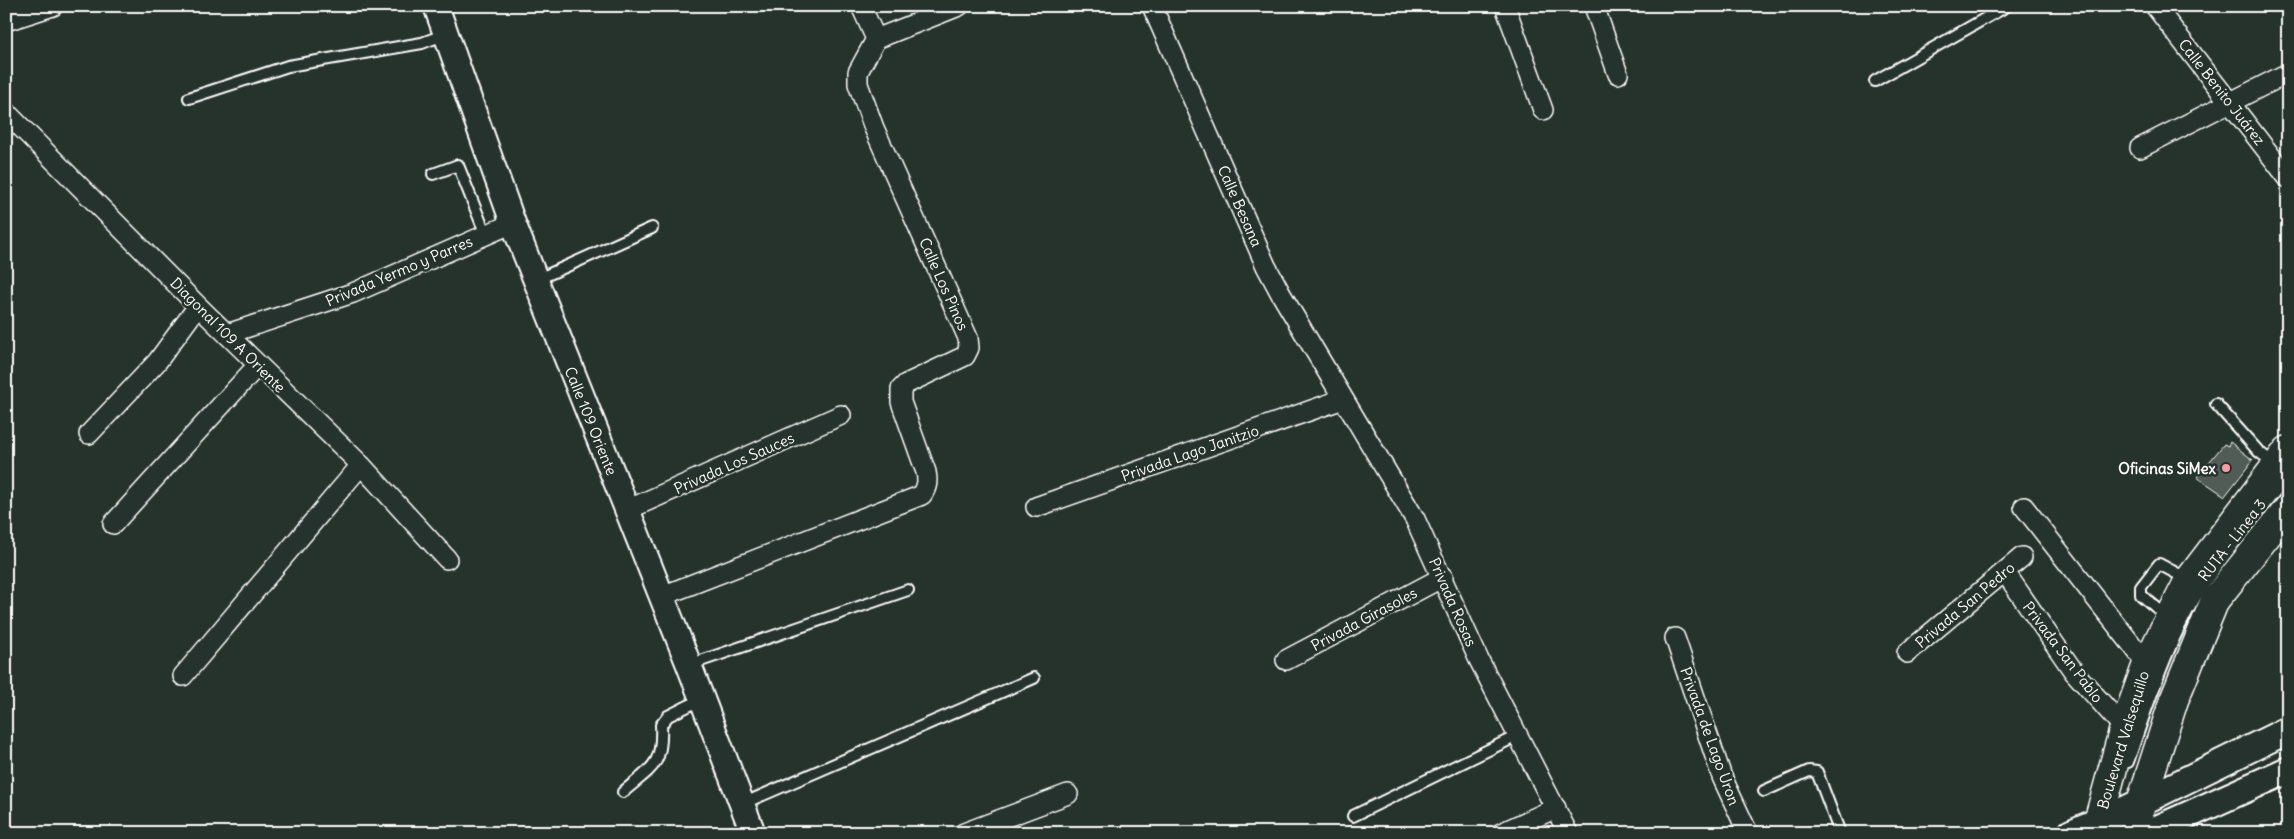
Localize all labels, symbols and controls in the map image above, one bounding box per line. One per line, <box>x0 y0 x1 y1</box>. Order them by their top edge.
street label: Calle Benito Juárez <box>2175 35 2269 149</box>
street label: Calle Besana <box>1214 162 1267 250</box>
street label: Privada Yermo y Parres <box>323 231 475 311</box>
street label: Calle Los Pinos <box>915 235 973 334</box>
street label: Diagonal 109 A Oriente <box>166 273 290 397</box>
street label: Calle 109 Oriente <box>561 364 621 478</box>
street label: Privada Lago Janitzio <box>1119 421 1261 485</box>
street label: Privada Los Sauces <box>671 428 797 498</box>
place label: Oficinas SiMex <box>2118 459 2217 478</box>
marker: Oficinas SiMex <box>2220 462 2232 474</box>
street label: RUTA - Línea 3 <box>2194 495 2270 585</box>
street label: Privada Rosas <box>1425 555 1481 650</box>
street label: Privada San Pedro <box>1911 558 2019 652</box>
street label: Privada Girasoles <box>1308 583 1420 655</box>
street label: Privada San Pablo <box>2019 598 2107 706</box>
street label: Privada de Lago Uron <box>1676 664 1744 808</box>
street label: Boulevard Valsequillo <box>2093 668 2153 812</box>

